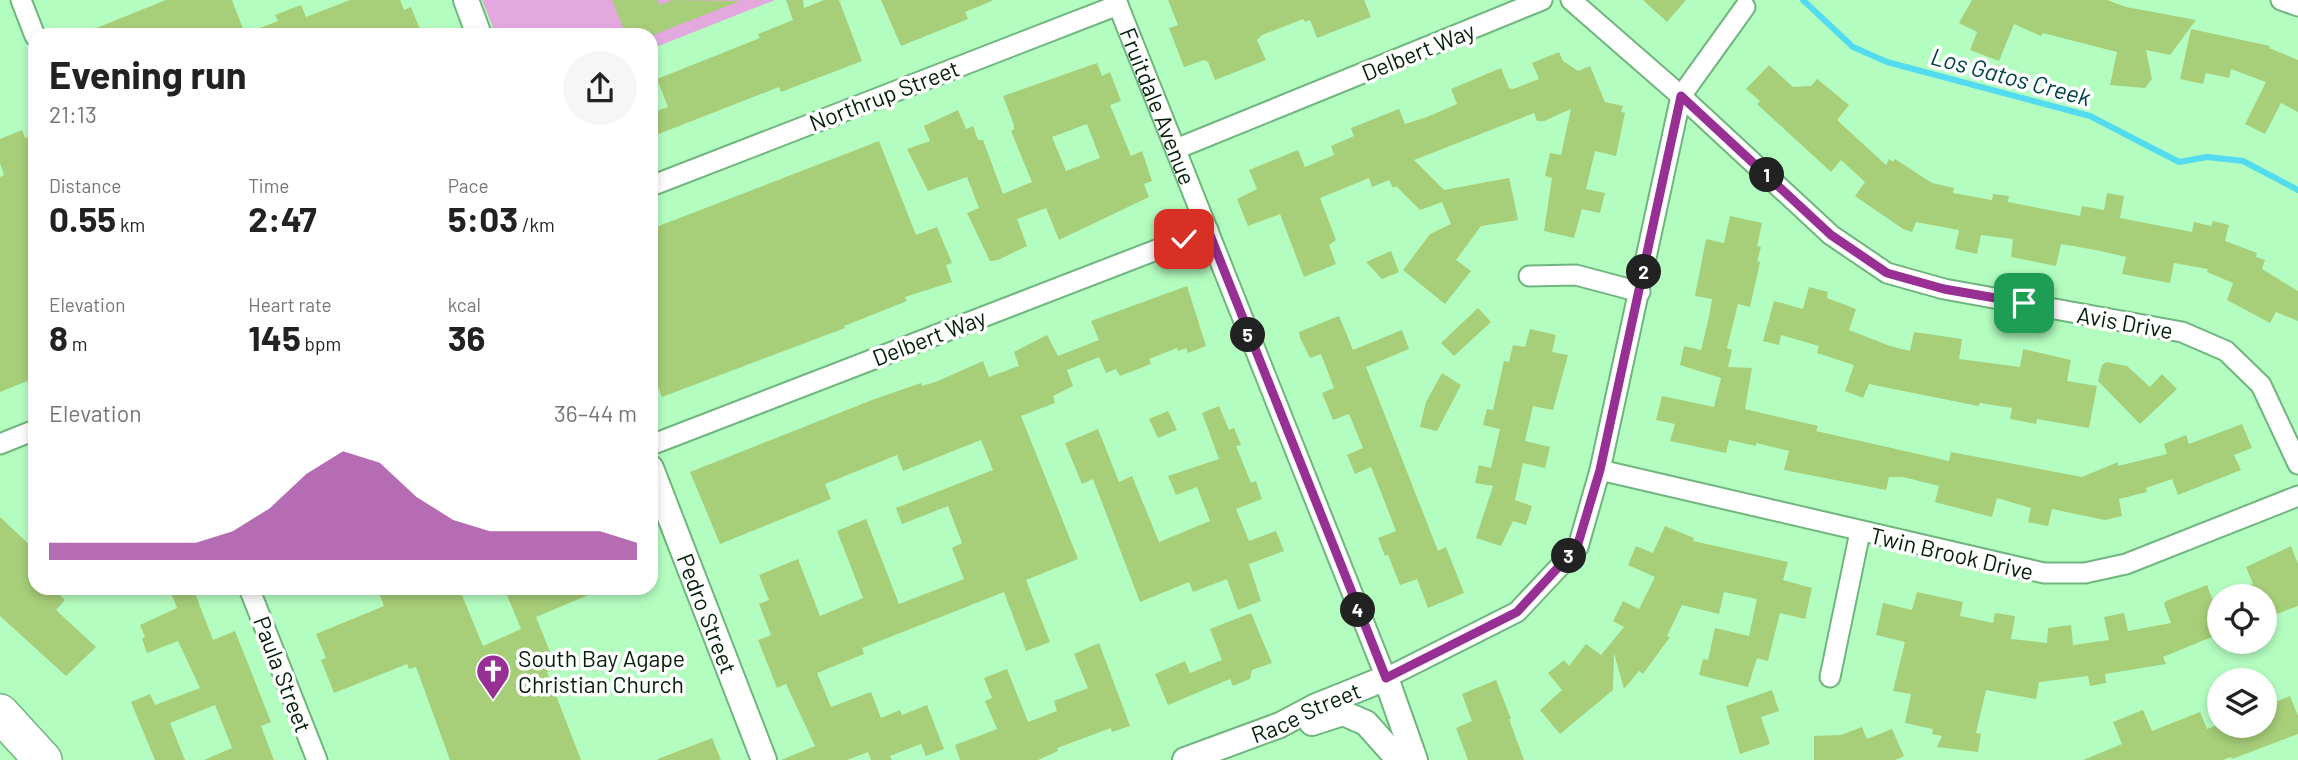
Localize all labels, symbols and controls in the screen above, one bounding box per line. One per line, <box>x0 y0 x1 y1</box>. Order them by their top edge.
street label: Delbert Way <box>1357 16 1479 86</box>
street label: Fruitdale Avenue <box>1114 23 1202 189</box>
water label: Los Gatos Creek <box>1928 41 2094 111</box>
text: Evening run <box>49 51 247 97</box>
button: share <box>563 51 637 125</box>
street label: Northrup Street <box>805 54 963 136</box>
text: 21:13 <box>49 100 97 128</box>
pin: 1 <box>1750 158 1784 192</box>
text: 1 <box>1763 163 1770 186</box>
text: Distance <box>49 174 121 197</box>
text: Time <box>248 174 289 197</box>
text: Pace <box>448 174 489 197</box>
text: 0.55 <box>49 197 116 239</box>
text: 2:47 <box>248 197 317 239</box>
text: 5:03 <box>448 197 518 239</box>
pin <box>1154 209 1214 269</box>
text: km <box>116 213 145 236</box>
text: /km <box>518 213 555 236</box>
icon: check <box>1165 220 1203 258</box>
pin: 2 <box>1626 254 1662 290</box>
text: 2 <box>1638 260 1649 283</box>
pin <box>1994 273 2054 333</box>
icon: arrive <box>2005 284 2043 322</box>
text: Elevation <box>49 293 126 316</box>
text: Heart rate <box>248 293 332 316</box>
text: kcal <box>448 293 481 316</box>
street label: Avis Drive <box>2075 300 2175 344</box>
street label: Delbert Way <box>868 302 990 371</box>
text: 8 <box>49 316 68 358</box>
text: 145 <box>248 316 301 358</box>
text: 36 <box>448 316 485 358</box>
pin: 5 <box>1230 318 1266 352</box>
text: 5 <box>1242 323 1253 346</box>
text: m <box>68 332 87 355</box>
text: bpm <box>301 332 341 355</box>
text: Elevation <box>49 399 142 427</box>
text: 36–44 m <box>554 399 637 427</box>
street label: Twin Brook Drive <box>1868 521 2036 585</box>
pin: 3 <box>1552 538 1586 574</box>
text: 3 <box>1563 544 1574 567</box>
street label: Pedro Street <box>671 550 743 677</box>
map controls <box>2207 584 2277 738</box>
button: locate <box>2207 584 2277 654</box>
pin: 4 <box>1340 592 1376 628</box>
text: 4 <box>1352 598 1363 621</box>
street label: Paula Street <box>248 612 318 736</box>
place label: South Bay Agape Christian Church <box>518 644 685 698</box>
church icon: South Bay Agape Christian Church <box>474 652 512 701</box>
button: layers <box>2207 668 2277 738</box>
street label: Race Street <box>1247 676 1365 748</box>

